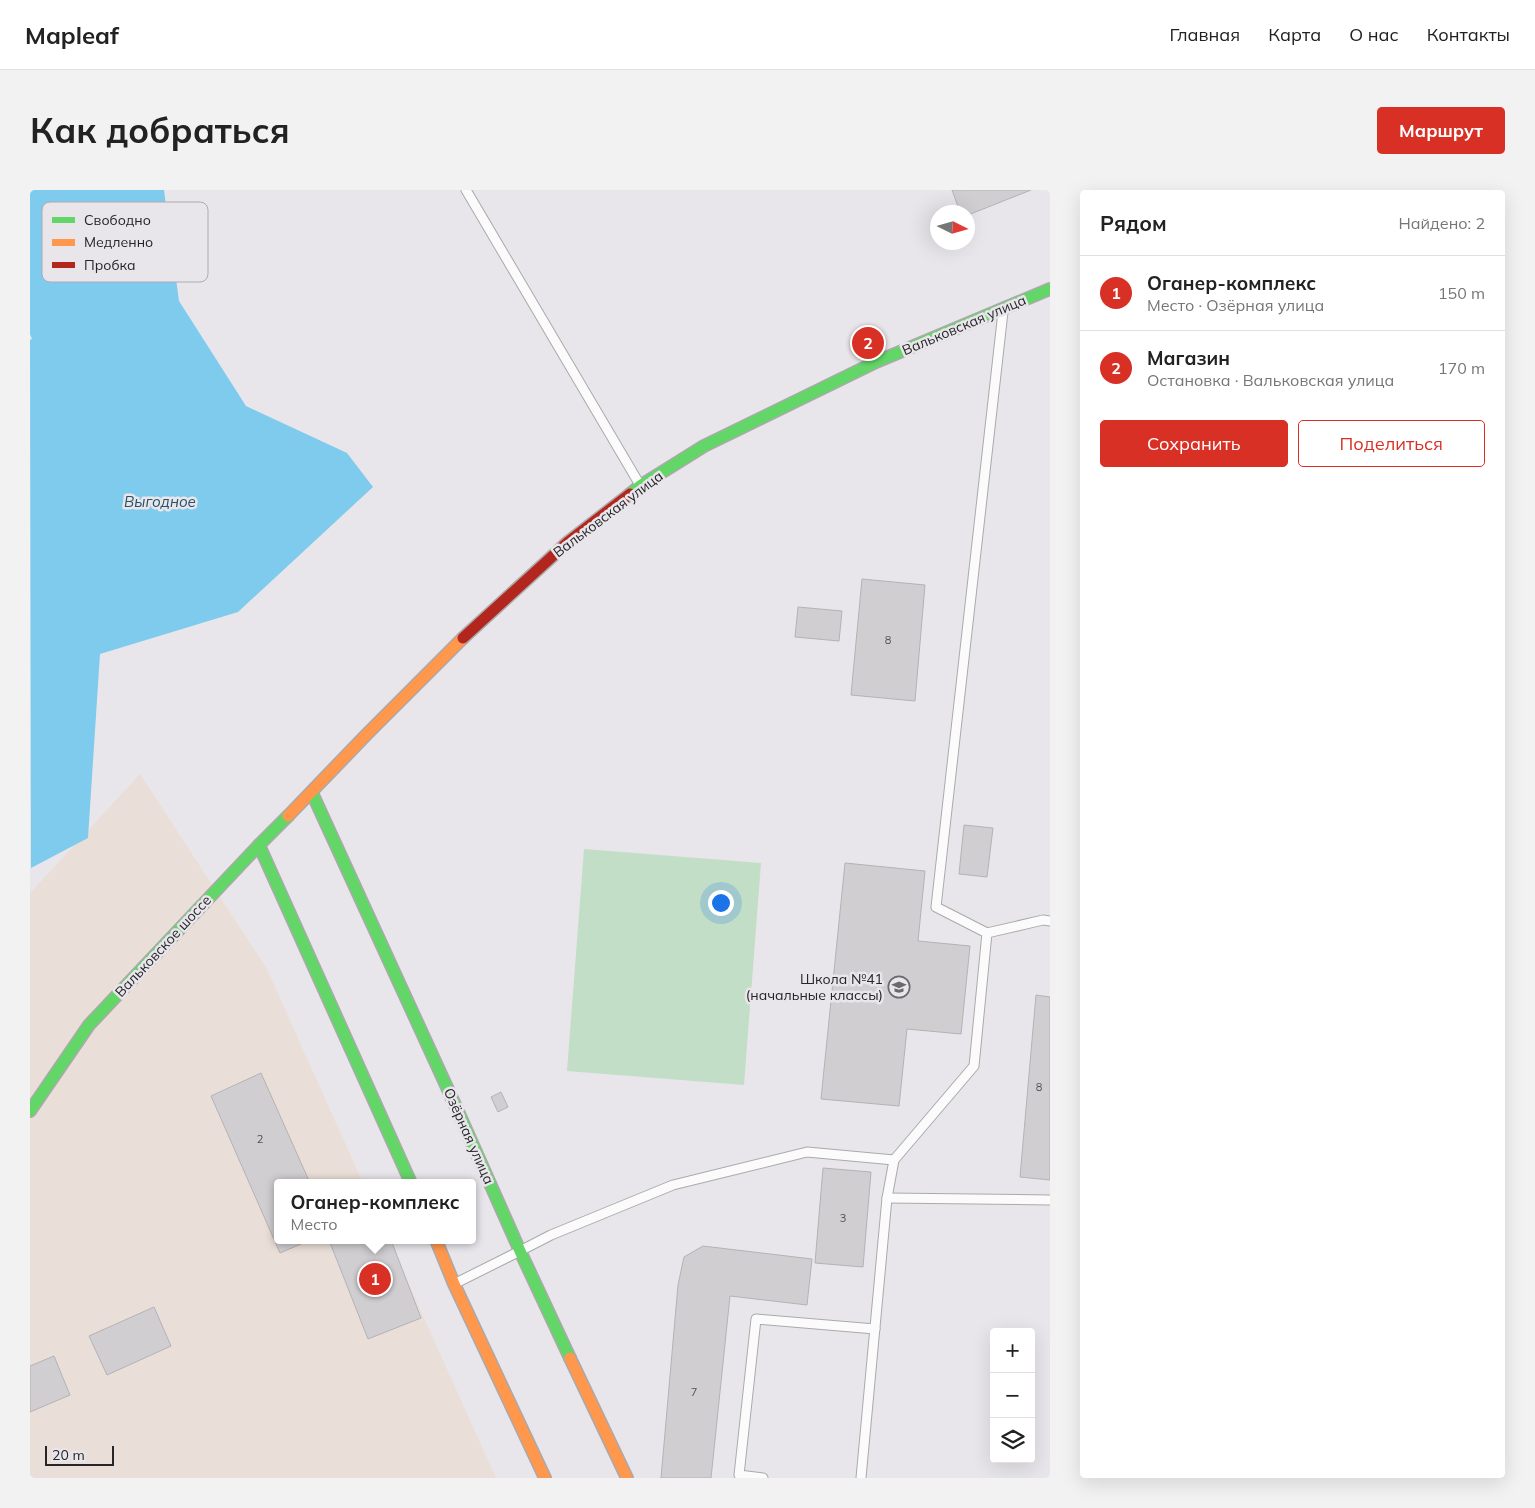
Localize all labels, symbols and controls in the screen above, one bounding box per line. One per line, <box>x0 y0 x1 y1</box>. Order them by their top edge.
text: Mapleaf <box>25 20 119 50</box>
text: Главная <box>1170 23 1240 46</box>
text: Карта <box>1268 23 1321 46</box>
text: О нас <box>1349 23 1399 46</box>
text: Контакты <box>1427 23 1510 46</box>
button: Маршрут <box>1377 107 1505 154</box>
text: Как добраться <box>30 108 290 152</box>
legend <box>42 202 208 282</box>
north arrow <box>930 205 975 250</box>
text: Рядом <box>1100 210 1167 236</box>
text: Свободно <box>84 211 151 229</box>
text: Найдено: 2 <box>1399 213 1485 233</box>
text: Медленно <box>84 233 153 251</box>
text: Пробка <box>84 256 136 274</box>
text: Оганер-комплекс <box>1147 271 1316 295</box>
text: 1 <box>1111 283 1121 303</box>
text: 150 m <box>1438 283 1485 303</box>
street label: Вальковская улица <box>899 291 1029 359</box>
text: Место · Озёрная улица <box>1147 295 1324 315</box>
pin: 2 <box>852 324 884 362</box>
text: Магазин <box>1147 346 1230 370</box>
text: 2 <box>1111 358 1121 378</box>
text: 170 m <box>1438 358 1485 378</box>
text: Остановка · Вальковская улица <box>1147 370 1394 390</box>
button: Сохранить <box>1100 420 1288 467</box>
button: Поделиться <box>1298 420 1485 467</box>
street label: Вальковская улица <box>550 467 666 561</box>
water label: Выгодное <box>124 492 196 511</box>
house number: 8 <box>885 633 892 647</box>
your location <box>708 890 734 916</box>
street label: Вальковское шоссе <box>111 891 215 1001</box>
place label: Школа №41 (начальные классы) <box>746 970 883 1004</box>
school or university icon: Школа №41 (начальные классы) <box>887 975 911 999</box>
house number: 8 <box>1036 1080 1043 1094</box>
street label: Озёрная улица <box>440 1085 498 1187</box>
house number: 2 <box>257 1132 264 1146</box>
popup <box>274 1179 476 1244</box>
text: Оганер-комплекс <box>290 1190 460 1214</box>
house number: 3 <box>840 1211 846 1225</box>
text: Место <box>290 1214 338 1234</box>
pin: 1 <box>359 1260 391 1298</box>
map controls <box>990 1328 1035 1463</box>
button: + <box>990 1328 1035 1373</box>
button: − <box>990 1373 1035 1418</box>
house number: 7 <box>691 1385 697 1399</box>
button: layers <box>990 1418 1035 1463</box>
scale bar <box>45 1443 114 1466</box>
text: 20 m <box>52 1446 85 1464</box>

